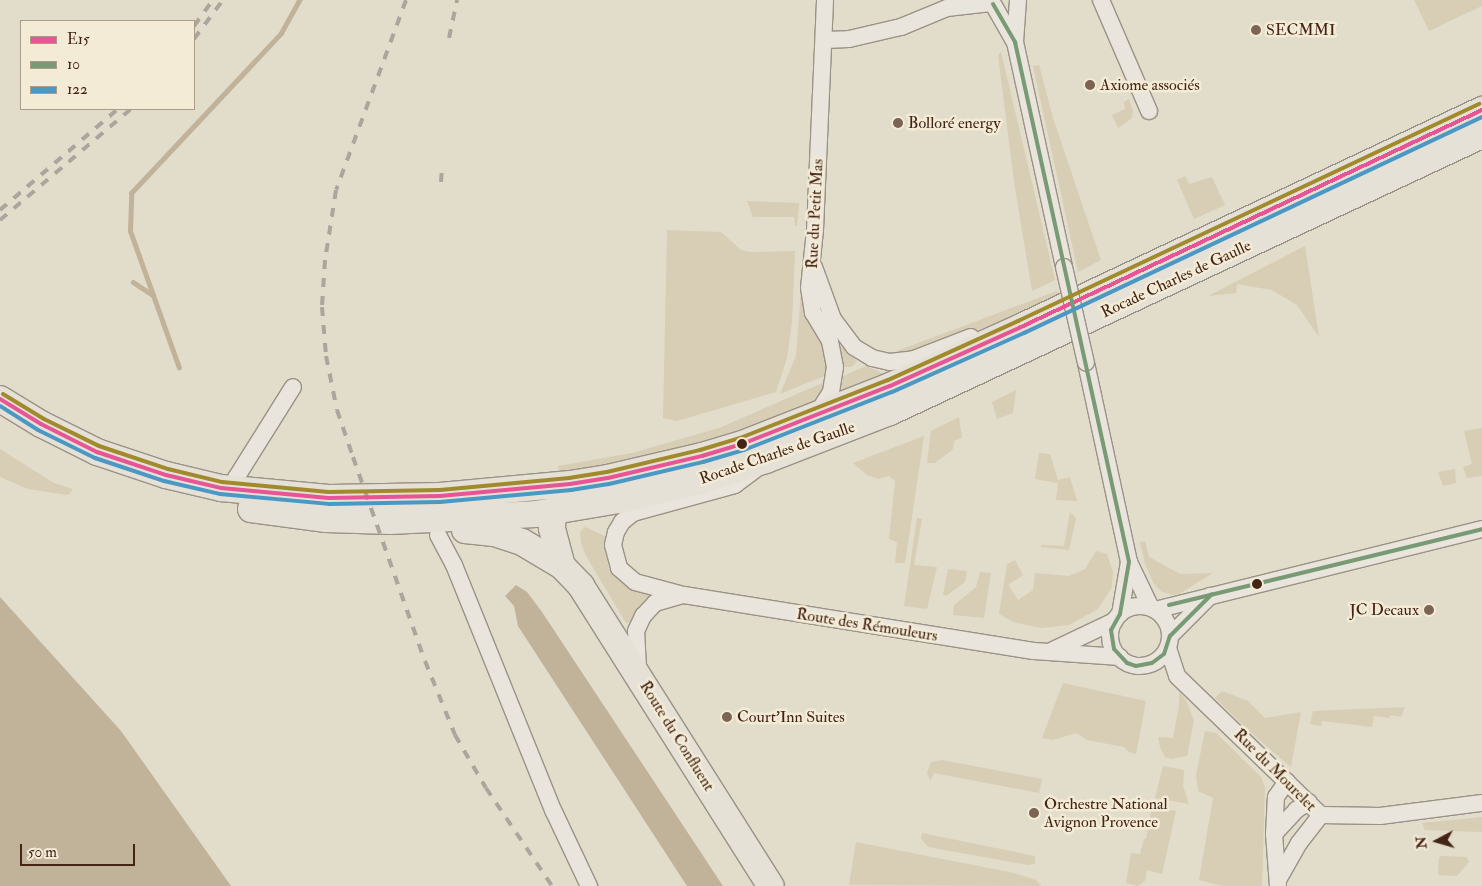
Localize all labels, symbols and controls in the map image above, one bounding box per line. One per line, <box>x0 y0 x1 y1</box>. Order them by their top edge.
legend <box>20 20 195 110</box>
place label: SECMMI <box>1266 20 1336 40</box>
marker: SECMMI <box>1250 24 1262 36</box>
text: E15 <box>67 30 90 49</box>
text: 10 <box>67 55 80 74</box>
place label: Axiome associés <box>1100 75 1200 95</box>
marker: Axiome associés <box>1084 79 1096 91</box>
text: 122 <box>67 80 88 99</box>
place label: Bolloré energy <box>908 113 1000 133</box>
marker: Bolloré energy <box>892 117 904 129</box>
street label: Rue du Petit Mas <box>803 159 827 269</box>
street label: Rocade Charles de Gaulle <box>1098 236 1254 322</box>
street label: Rocade Charles de Gaulle <box>697 417 857 489</box>
unlabelled marker <box>737 439 747 449</box>
unlabelled marker <box>1252 579 1262 589</box>
place label: JC Decaux <box>1349 600 1419 620</box>
street label: Route des Rémouleurs <box>795 604 939 646</box>
marker: JC Decaux <box>1423 604 1435 616</box>
street label: Route du Confluent <box>635 677 719 795</box>
place label: Court'Inn Suites <box>737 707 845 727</box>
marker: Court'Inn Suites <box>721 711 733 723</box>
street label: Rue du Mourelet <box>1230 725 1320 815</box>
place label: Orchestre National Avignon Provence <box>1044 794 1168 832</box>
marker: Orchestre National Avignon Provence <box>1028 807 1040 819</box>
north arrow <box>1412 816 1462 866</box>
scale bar <box>22 834 138 866</box>
text: N <box>1412 836 1431 850</box>
text: 50 m <box>28 843 57 862</box>

